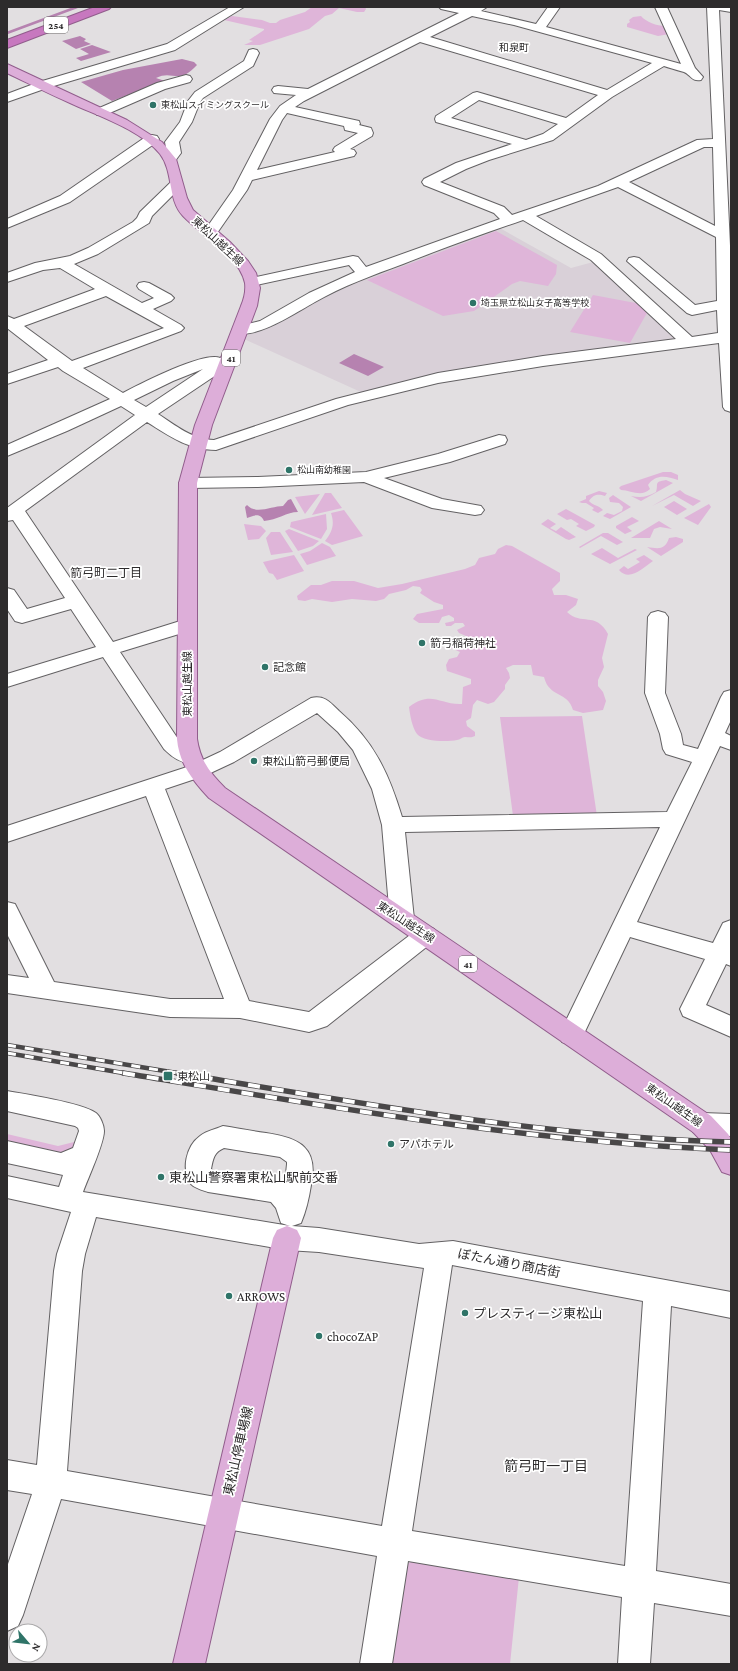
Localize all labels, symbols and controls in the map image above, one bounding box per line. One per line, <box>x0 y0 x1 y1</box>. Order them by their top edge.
road number: 254 <box>44 17 68 33</box>
district label: 和泉町 <box>499 42 529 53</box>
marker: 東松山スイミングスクール <box>148 100 158 110</box>
place label: 東松山スイミングスクール <box>161 100 269 110</box>
street label: 東松山越生線 <box>190 214 246 268</box>
marker: 埼玉県立松山女子高等学校 <box>468 298 478 308</box>
place label: 埼玉県立松山女子高等学校 <box>481 298 589 308</box>
road number: 41 <box>222 350 240 366</box>
marker: 松山南幼稚園 <box>284 465 294 475</box>
place label: 松山南幼稚園 <box>297 465 351 475</box>
district label: 箭弓町二丁目 <box>70 566 142 580</box>
place label: 箭弓稲荷神社 <box>430 637 496 649</box>
marker: 箭弓稲荷神社 <box>417 638 427 648</box>
street label: 東松山越生線 <box>181 651 193 717</box>
place label: 記念館 <box>273 661 306 673</box>
marker: 記念館 <box>260 662 270 672</box>
place label: 東松山箭弓郵便局 <box>262 755 350 767</box>
marker: 東松山箭弓郵便局 <box>249 756 259 766</box>
street label: 東松山越生線 <box>375 899 437 945</box>
road number: 41 <box>459 956 477 972</box>
marker: 東松山 <box>162 1070 174 1082</box>
place label: 東松山 <box>177 1070 210 1082</box>
street label: 東松山越生線 <box>644 1081 704 1129</box>
place label: アパホテル <box>399 1138 454 1150</box>
marker: アパホテル <box>386 1139 396 1149</box>
place label: 東松山警察署東松山駅前交番 <box>169 1170 338 1185</box>
marker: 東松山警察署東松山駅前交番 <box>156 1172 166 1182</box>
street label: ぼたん通り商店街 <box>457 1246 561 1280</box>
place label: ARROWS <box>237 1289 285 1304</box>
marker: ARROWS <box>224 1291 234 1301</box>
place label: プレスティージ東松山 <box>473 1306 602 1321</box>
marker: プレスティージ東松山 <box>460 1308 470 1318</box>
place label: chocoZAP <box>327 1329 378 1344</box>
marker: chocoZAP <box>314 1331 324 1341</box>
street label: 東松山停車場線 <box>220 1405 256 1497</box>
district label: 箭弓町一丁目 <box>504 1458 588 1474</box>
north arrow <box>8 1623 48 1663</box>
text: N <box>30 1642 44 1654</box>

